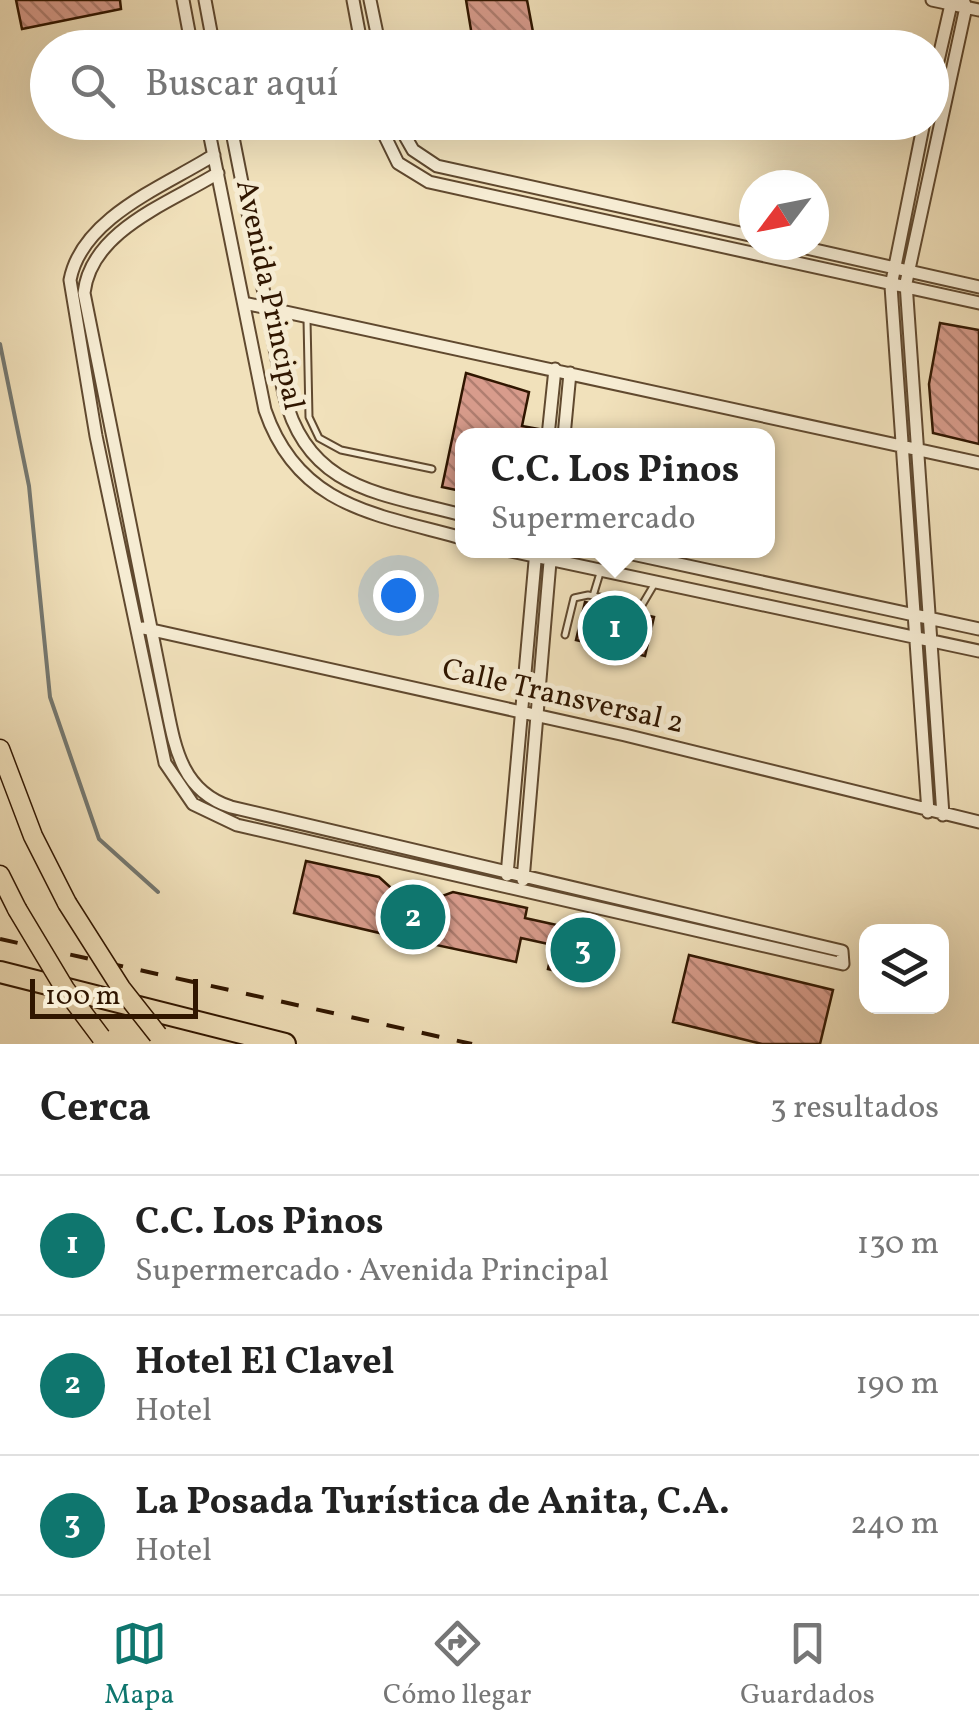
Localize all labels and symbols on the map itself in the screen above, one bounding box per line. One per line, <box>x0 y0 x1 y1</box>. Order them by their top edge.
north arrow <box>739 170 829 260</box>
street label: Avenida Principal <box>224 176 314 414</box>
your location <box>373 570 424 621</box>
pin: 1 <box>582 590 648 666</box>
street label: Calle Transversal 2 <box>438 649 688 745</box>
pin: 2 <box>380 880 446 954</box>
pin: 3 <box>550 912 616 988</box>
scale bar <box>30 974 198 1018</box>

